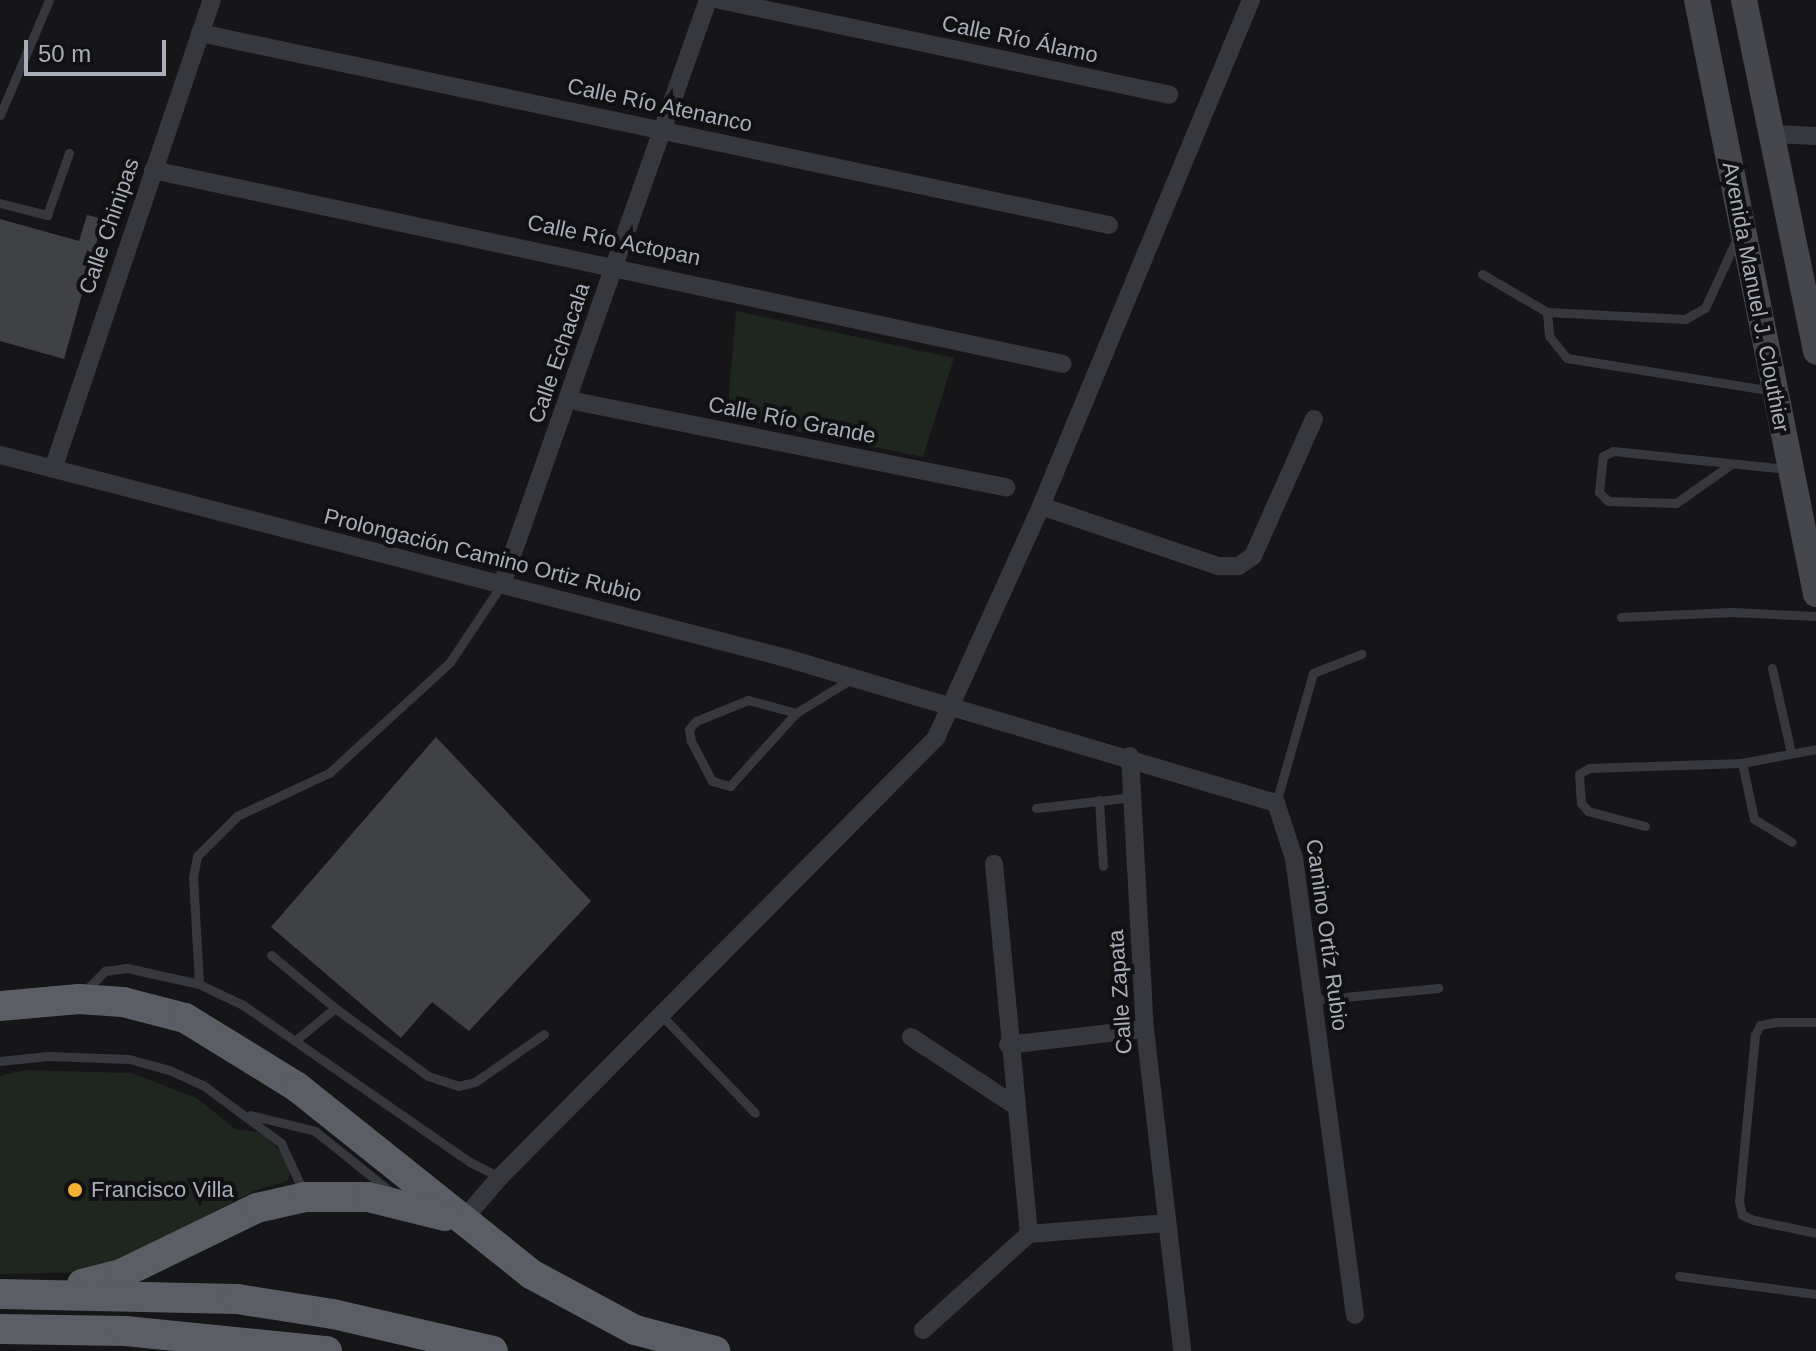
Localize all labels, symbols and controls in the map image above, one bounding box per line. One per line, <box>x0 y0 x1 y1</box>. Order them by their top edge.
street label: Calle Río Álamo <box>940 10 1100 68</box>
scale bar <box>28 24 170 74</box>
text: 50 m <box>38 40 91 67</box>
street label: Calle Río Atenanco <box>565 72 755 138</box>
street label: Calle Chinipas <box>73 155 145 297</box>
street label: Avenida Manuel J. Clouthier <box>1717 160 1795 434</box>
street label: Calle Río Actopan <box>525 209 703 271</box>
street label: Calle Echacala <box>523 279 595 427</box>
street label: Calle Río Grande <box>706 391 878 449</box>
street label: Prolongación Camino Ortiz Rubio <box>321 503 645 607</box>
street label: Camino Ortíz Rubio <box>1300 838 1354 1032</box>
street label: Calle Zapata <box>1102 929 1138 1055</box>
place label: Francisco Villa <box>91 1177 234 1203</box>
marker: Francisco Villa <box>66 1181 84 1199</box>

